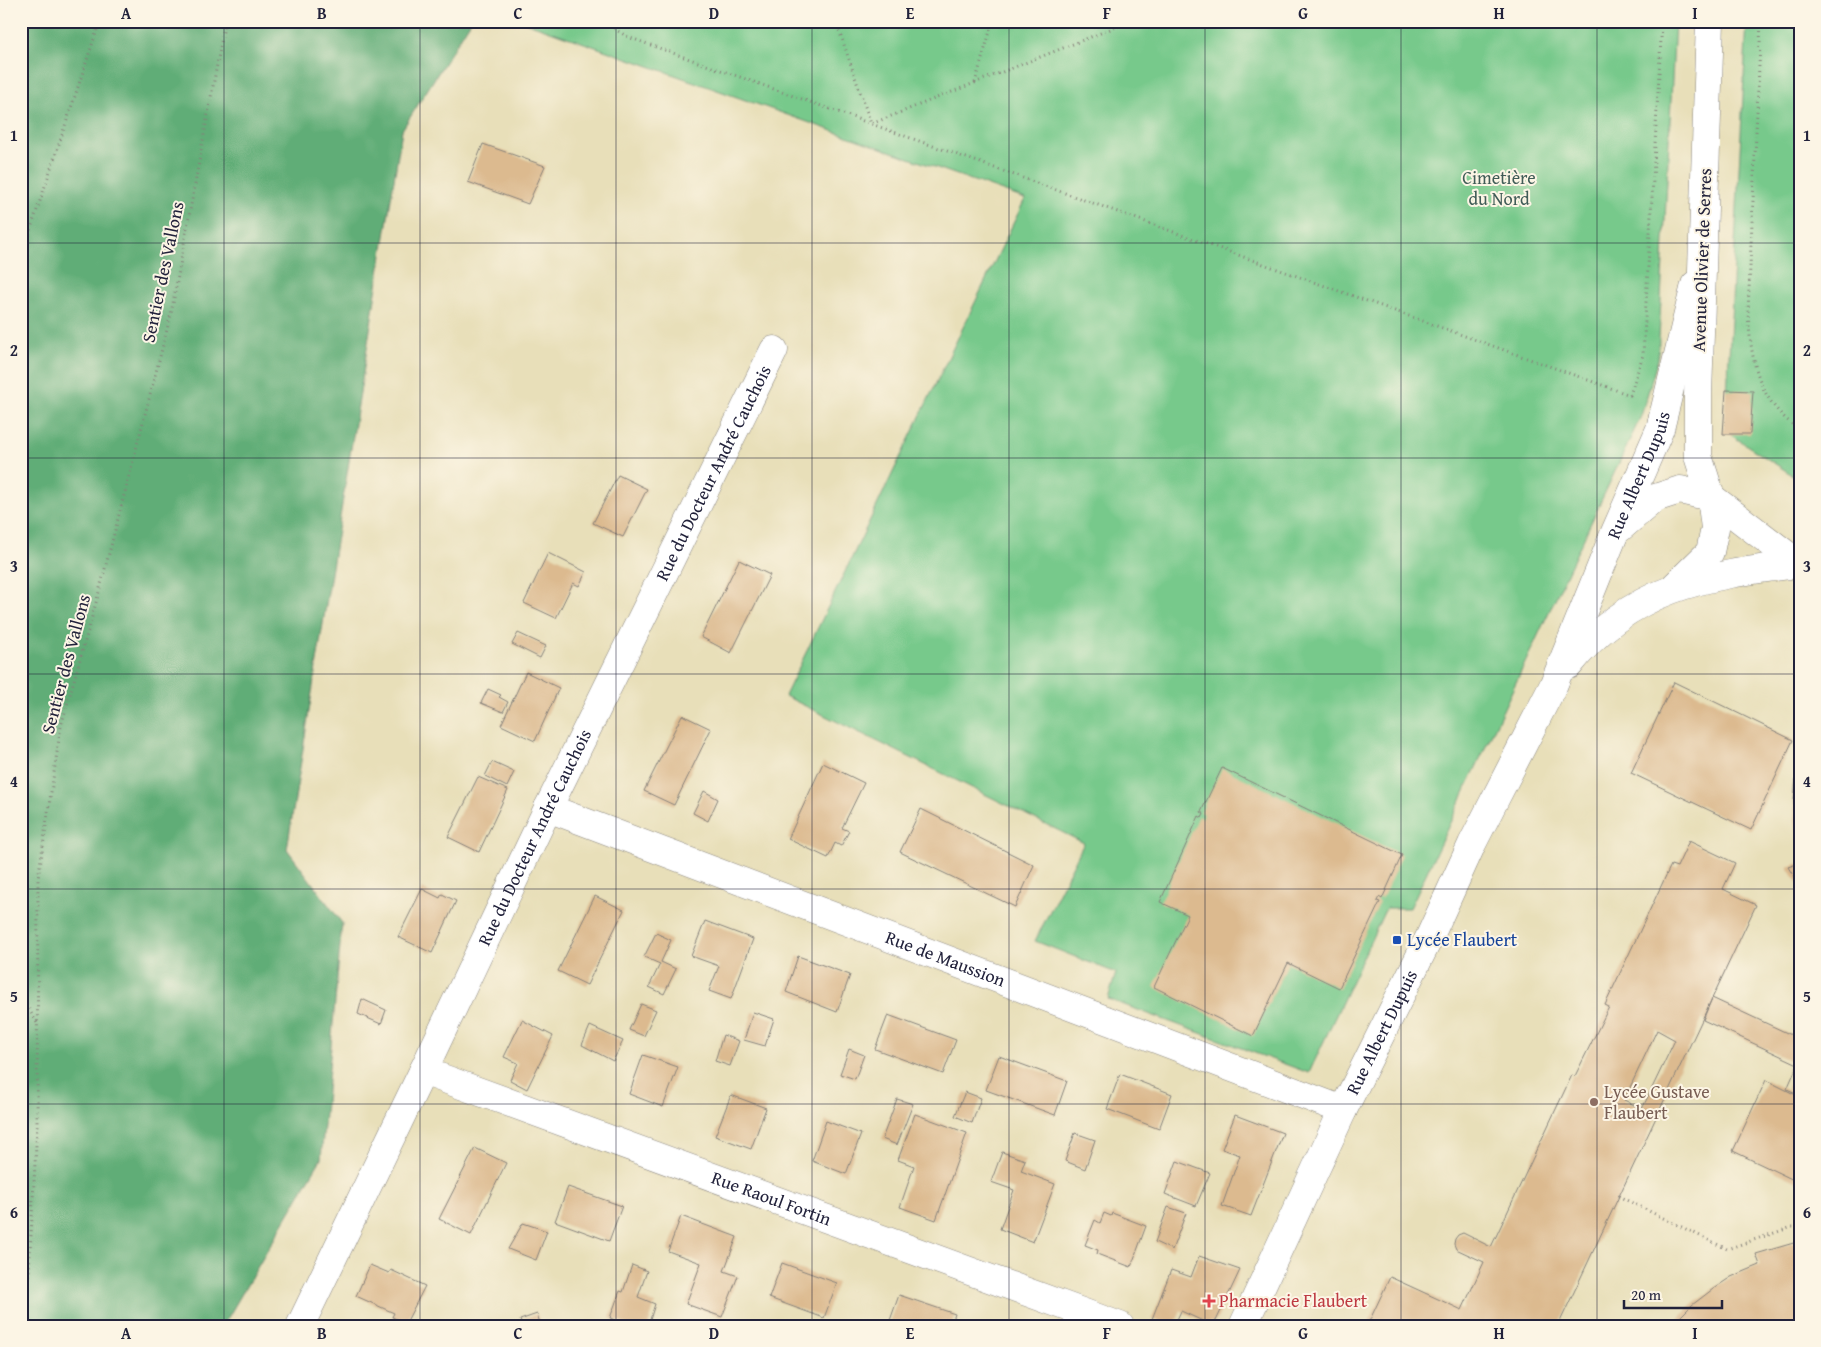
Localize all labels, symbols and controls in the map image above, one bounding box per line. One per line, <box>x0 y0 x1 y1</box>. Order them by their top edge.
text: A <box>121 1 132 25</box>
text: B <box>317 1 327 25</box>
text: C <box>513 1 523 25</box>
text: D <box>709 1 719 25</box>
text: E <box>906 1 915 25</box>
text: F <box>1103 1 1111 25</box>
text: G <box>1298 1 1308 25</box>
text: H <box>1493 1 1505 25</box>
text: I <box>1692 1 1698 25</box>
text: 1 <box>10 123 18 147</box>
text: 1 <box>1803 123 1811 147</box>
park label: Cimetière du Nord <box>1462 164 1536 212</box>
street label: Avenue Olivier de Serres <box>1685 168 1718 352</box>
street label: Sentier des Vallons <box>134 199 191 345</box>
text: 2 <box>10 338 18 362</box>
text: 2 <box>1803 338 1811 362</box>
street label: Rue du Docteur André Cauchois <box>648 360 778 585</box>
street label: Rue Albert Dupuis <box>1600 409 1677 543</box>
text: 3 <box>10 554 18 578</box>
text: 3 <box>1803 554 1811 578</box>
street label: Sentier des Vallons <box>34 591 97 737</box>
street label: Rue du Docteur André Cauchois <box>470 724 598 950</box>
text: 4 <box>10 769 18 793</box>
text: 4 <box>1803 769 1811 793</box>
street label: Rue de Maussion <box>882 923 1009 993</box>
place label: Lycée Flaubert <box>1407 926 1518 953</box>
marker: Lycée Flaubert <box>1391 934 1403 946</box>
street label: Rue Albert Dupuis <box>1339 965 1424 1099</box>
text: 5 <box>10 984 18 1008</box>
text: 5 <box>1803 984 1811 1008</box>
place label: Lycée Gustave Flaubert <box>1604 1078 1710 1126</box>
marker: Lycée Gustave Flaubert <box>1588 1096 1600 1108</box>
street label: Rue Raoul Fortin <box>708 1164 835 1232</box>
text: 6 <box>10 1200 18 1224</box>
text: 6 <box>1803 1200 1811 1224</box>
scale bar <box>1624 1277 1721 1309</box>
text: 20 m <box>1631 1284 1662 1305</box>
place label: Pharmacie Flaubert <box>1219 1287 1368 1314</box>
marker: Pharmacie Flaubert <box>1203 1295 1215 1307</box>
text: A <box>121 1321 132 1345</box>
text: B <box>317 1321 327 1345</box>
text: C <box>513 1321 523 1345</box>
text: D <box>709 1321 719 1345</box>
text: E <box>906 1321 915 1345</box>
text: F <box>1103 1321 1111 1345</box>
text: G <box>1298 1321 1308 1345</box>
text: H <box>1493 1321 1505 1345</box>
text: I <box>1692 1321 1698 1345</box>

